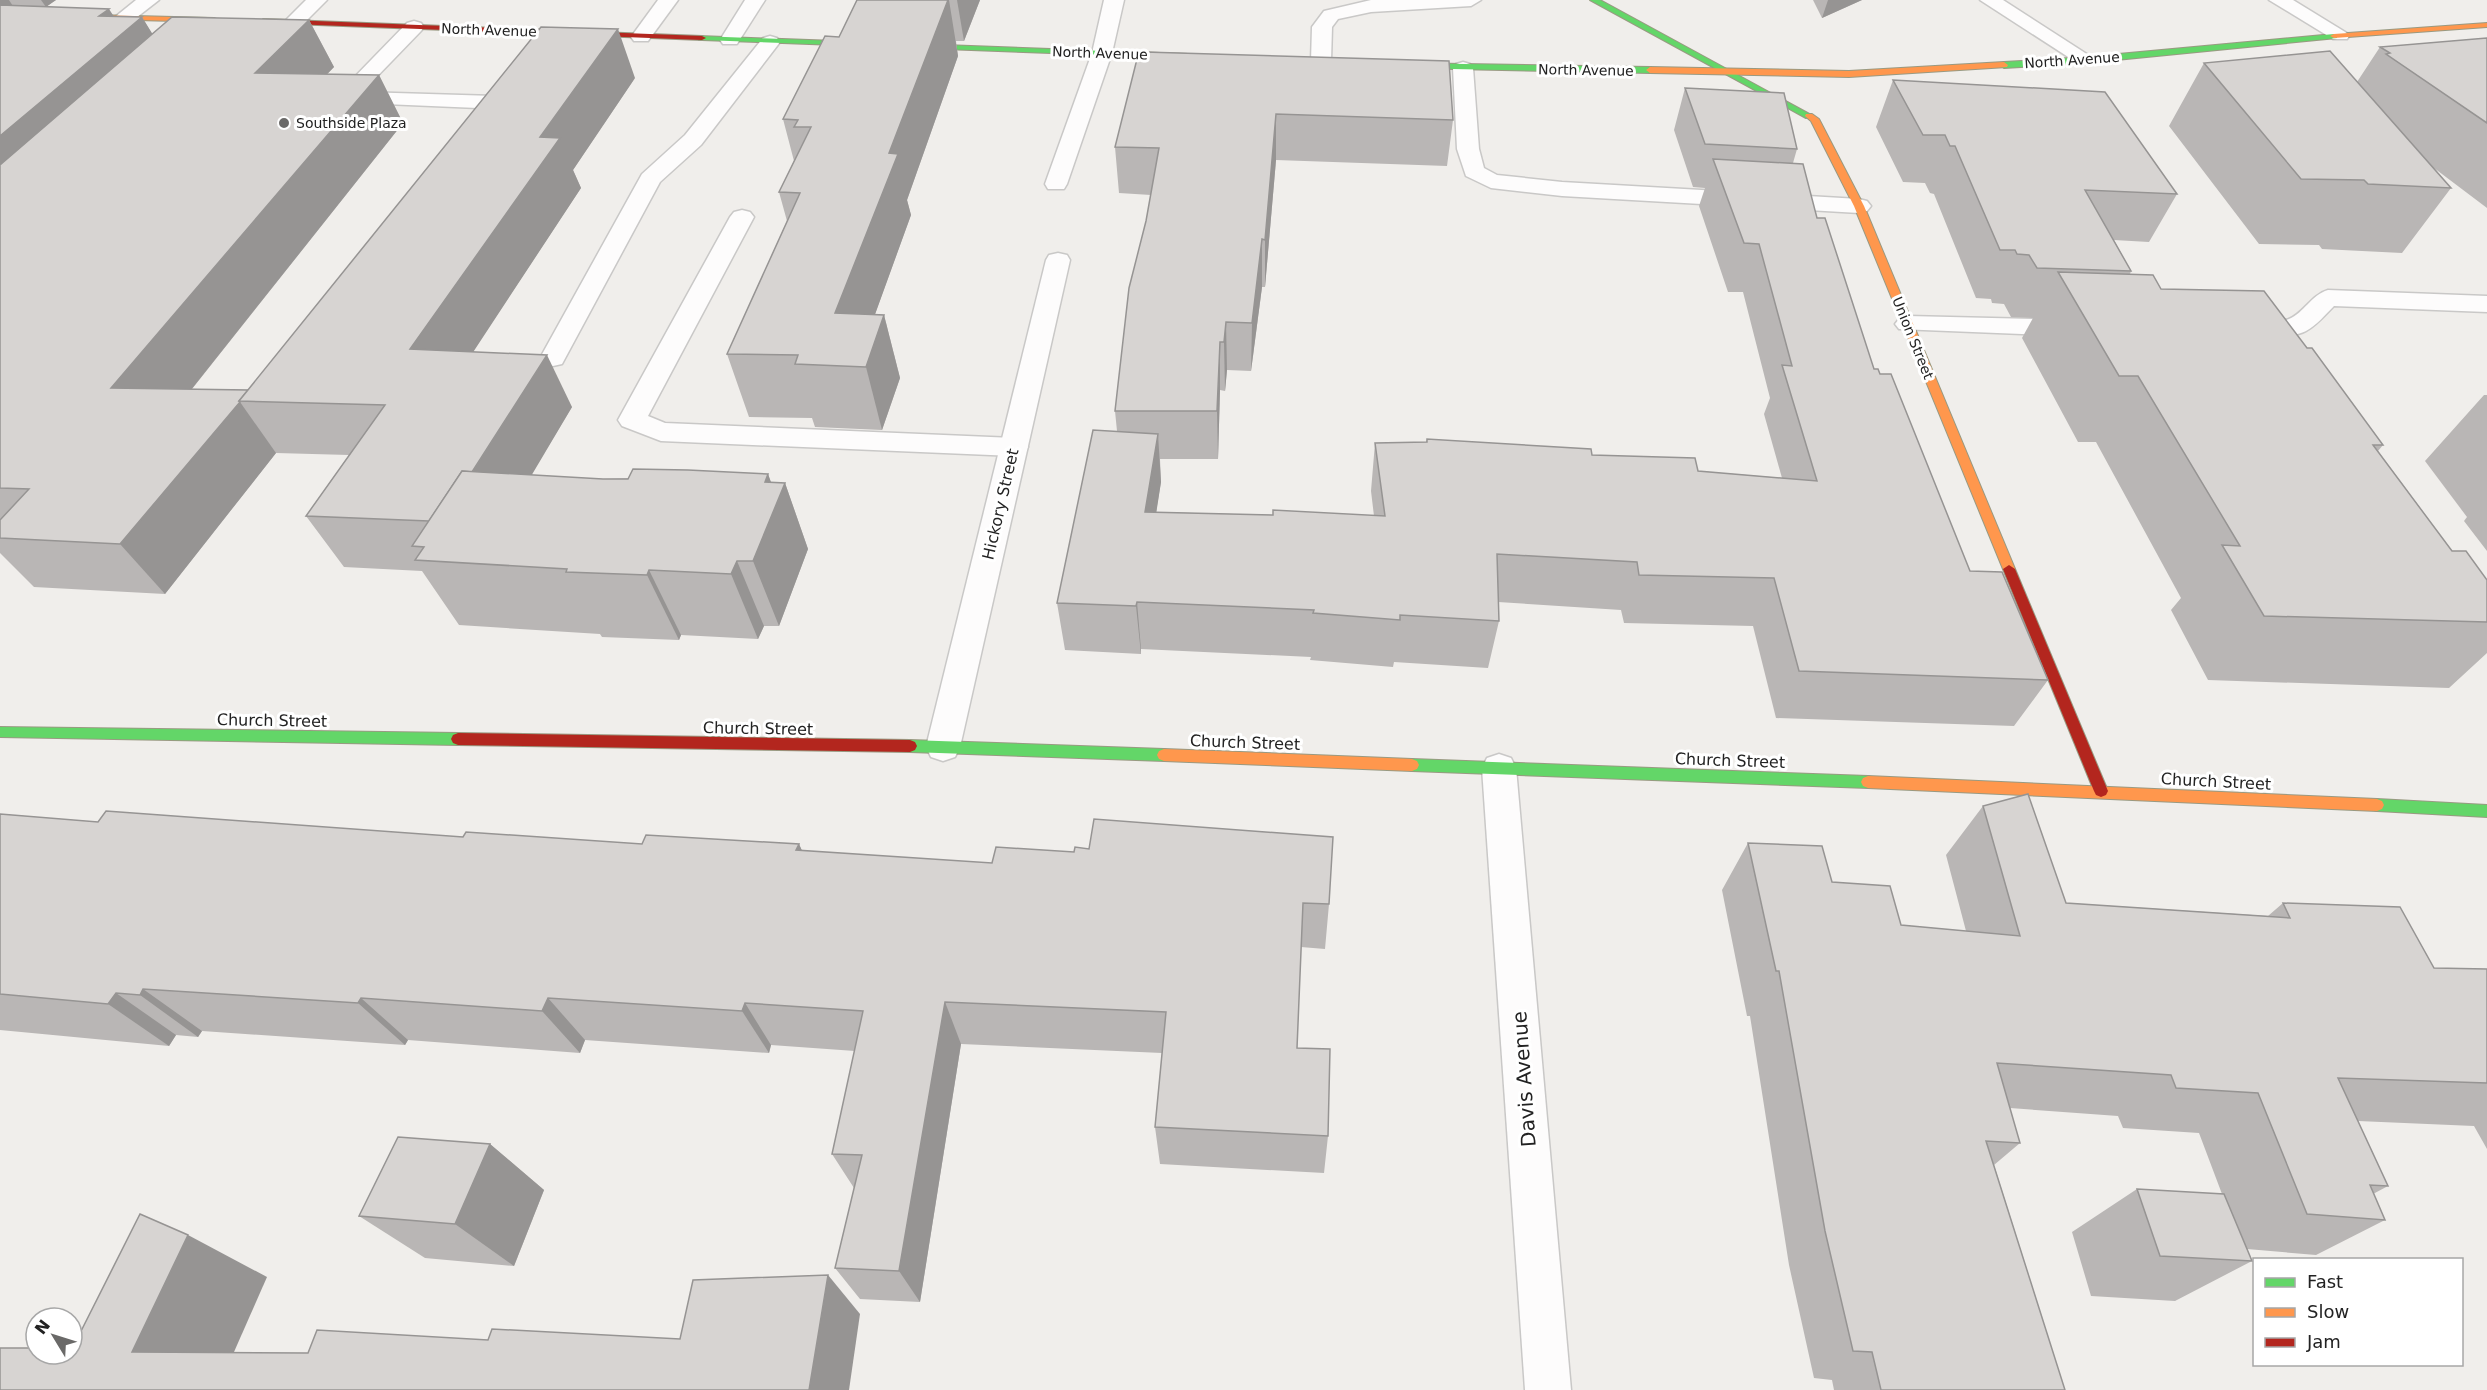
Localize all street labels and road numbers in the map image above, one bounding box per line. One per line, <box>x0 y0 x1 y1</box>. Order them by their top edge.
street label: North Avenue <box>441 20 537 40</box>
street label: North Avenue <box>1052 43 1148 63</box>
street label: North Avenue <box>2024 49 2120 71</box>
street label: North Avenue <box>1538 61 1634 79</box>
street label: Union Street <box>1889 294 1937 382</box>
street label: Hickory Street <box>978 447 1023 562</box>
street label: Church Street <box>217 710 327 731</box>
street label: Church Street <box>703 718 813 739</box>
street label: Church Street <box>1190 731 1300 754</box>
street label: Church Street <box>1675 749 1785 772</box>
street label: Church Street <box>2160 769 2272 794</box>
street label: Davis Avenue <box>1507 1010 1541 1148</box>

